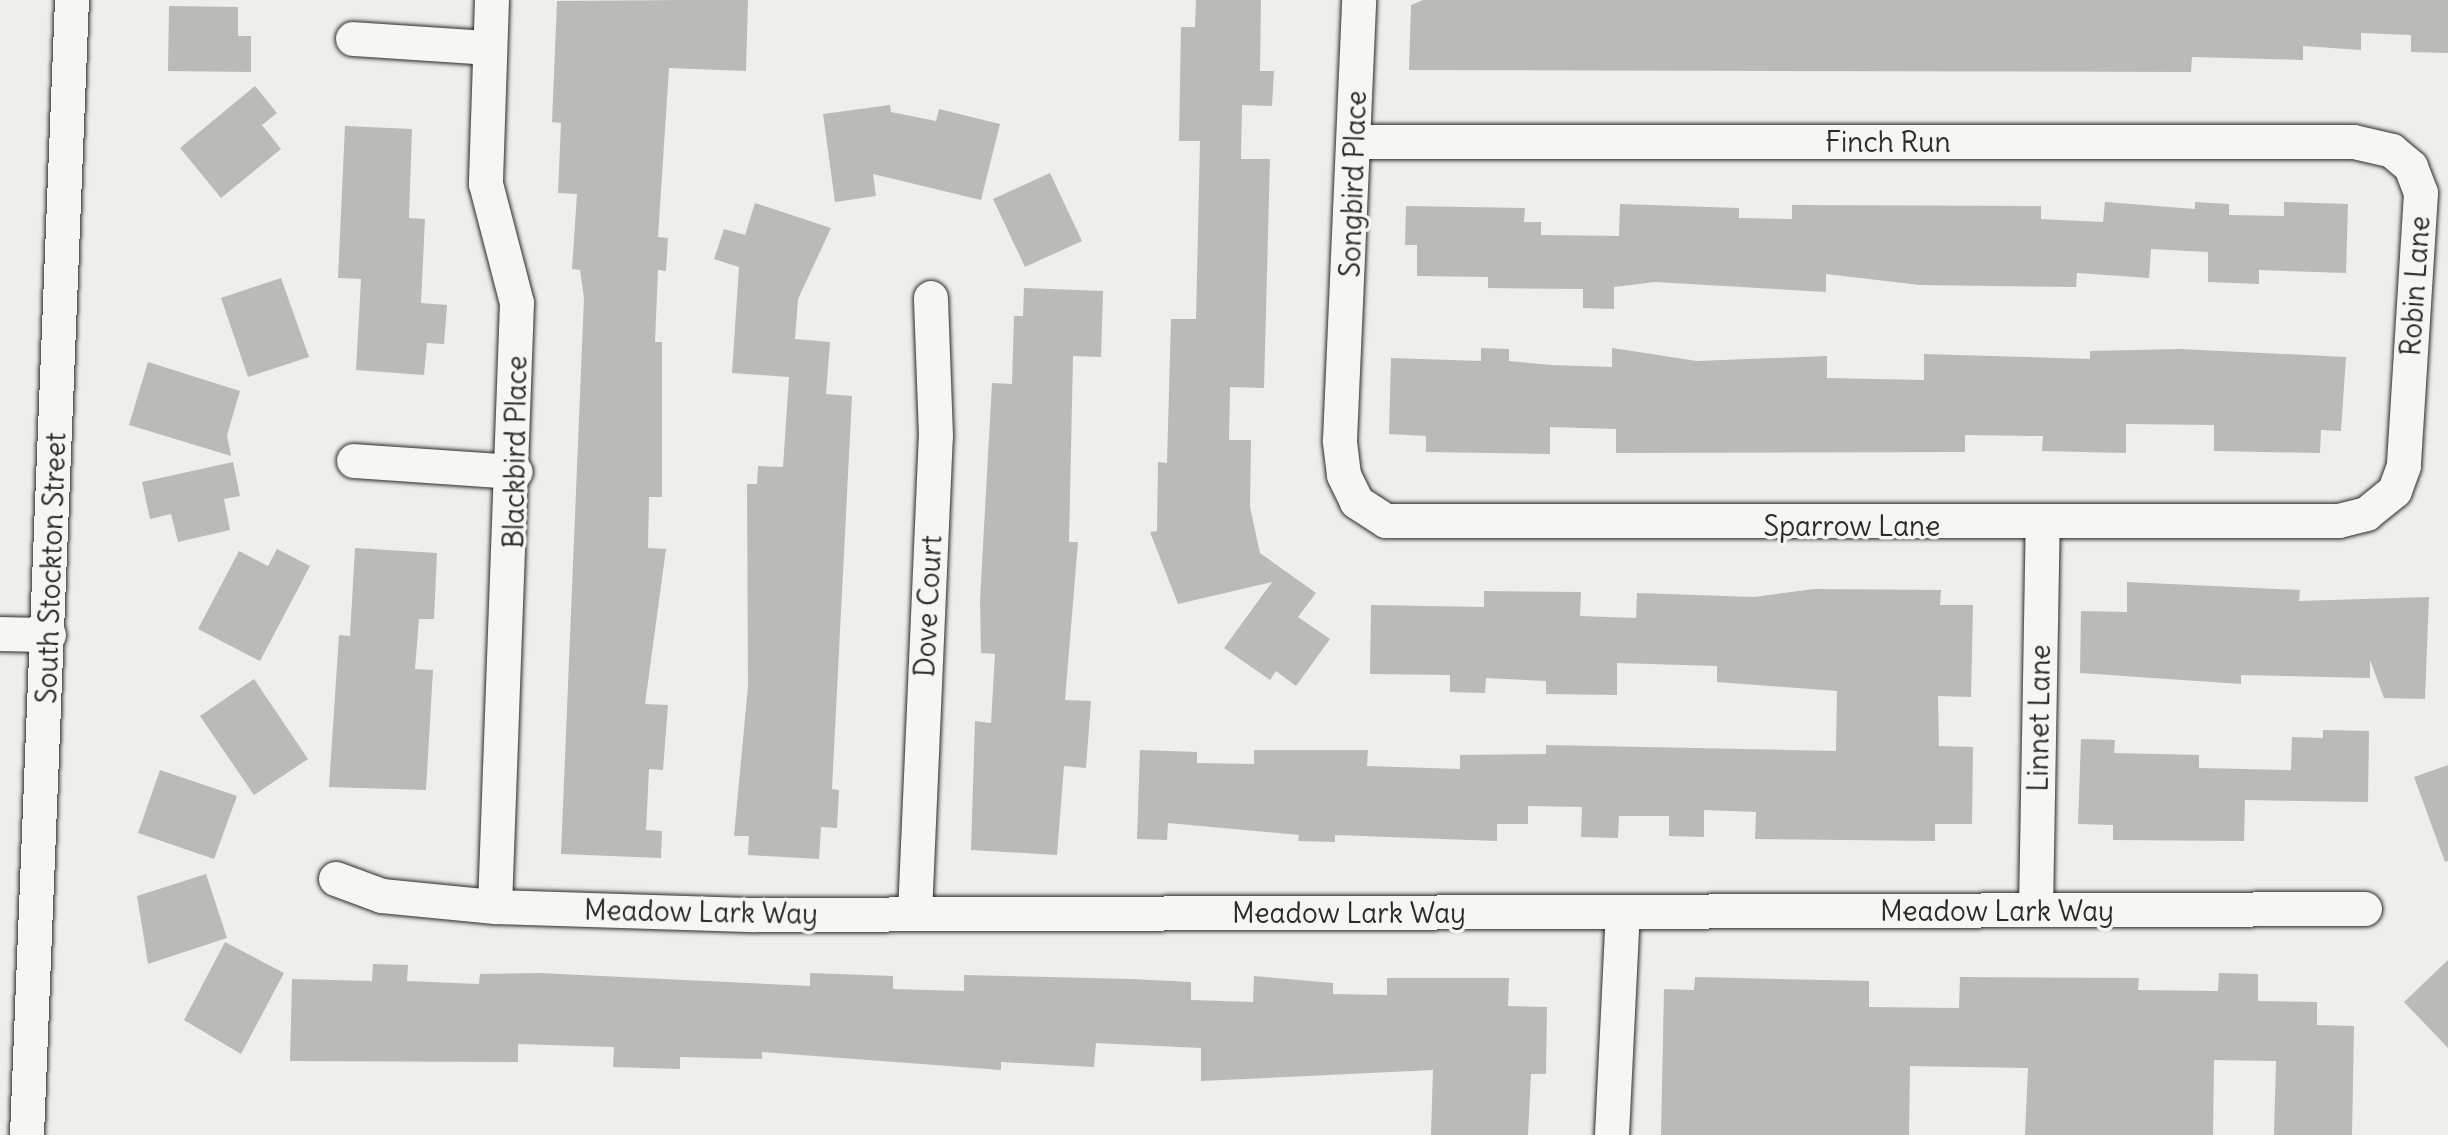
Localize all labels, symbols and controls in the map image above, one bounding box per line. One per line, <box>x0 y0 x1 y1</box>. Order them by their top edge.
street label: Songbird Place <box>1333 90 1373 278</box>
street label: Finch Run <box>1825 125 1951 159</box>
street label: Robin Lane <box>2393 215 2437 357</box>
street label: Blackbird Place <box>497 355 533 549</box>
street label: South Stockton Street <box>29 432 73 704</box>
street label: Sparrow Lane <box>1764 509 1940 543</box>
street label: Dove Court <box>908 534 948 678</box>
street label: Linnet Lane <box>2021 644 2057 792</box>
street label: Meadow Lark Way <box>584 893 818 931</box>
street label: Meadow Lark Way <box>1880 894 2114 928</box>
street label: Meadow Lark Way <box>1232 896 1466 930</box>

